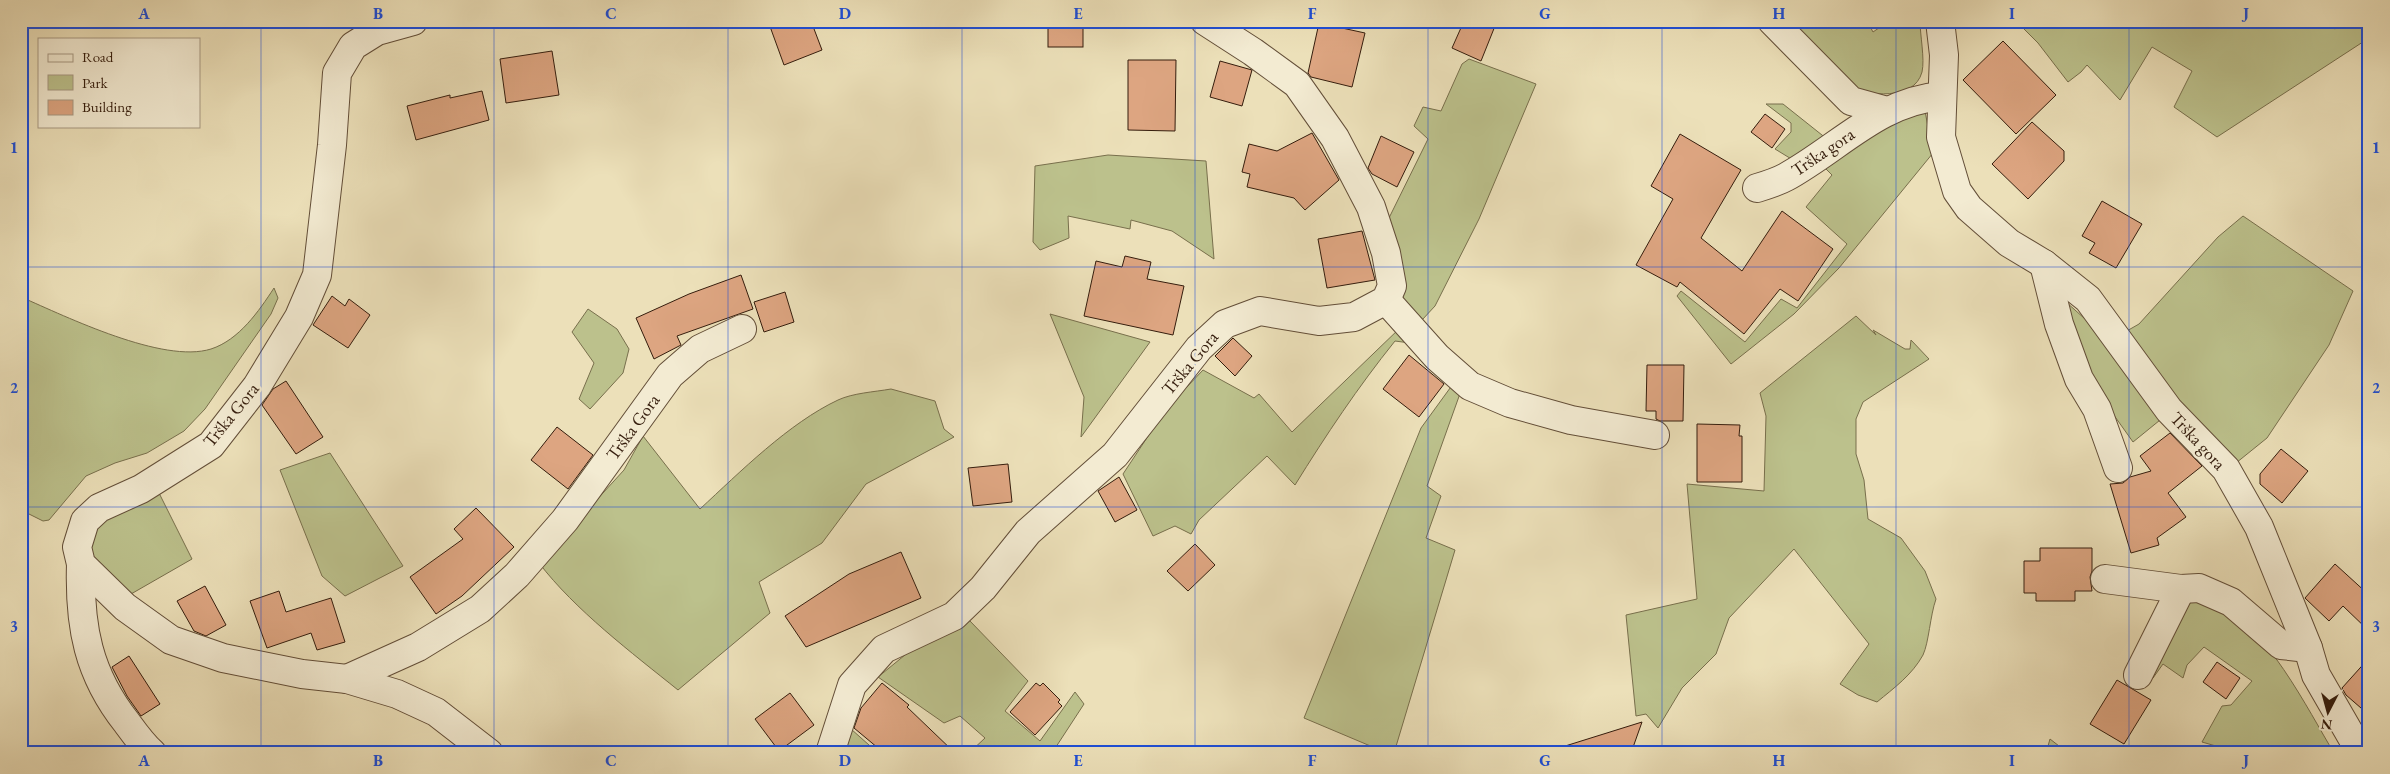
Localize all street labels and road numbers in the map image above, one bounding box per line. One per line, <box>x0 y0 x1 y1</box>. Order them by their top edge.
street label: Trška gora <box>1787 122 1859 181</box>
street label: Trška Gora <box>1156 325 1224 399</box>
street label: Trška Gora <box>198 377 264 452</box>
street label: Trška Gora <box>601 388 665 464</box>
street label: Trška gora <box>2166 407 2232 475</box>

